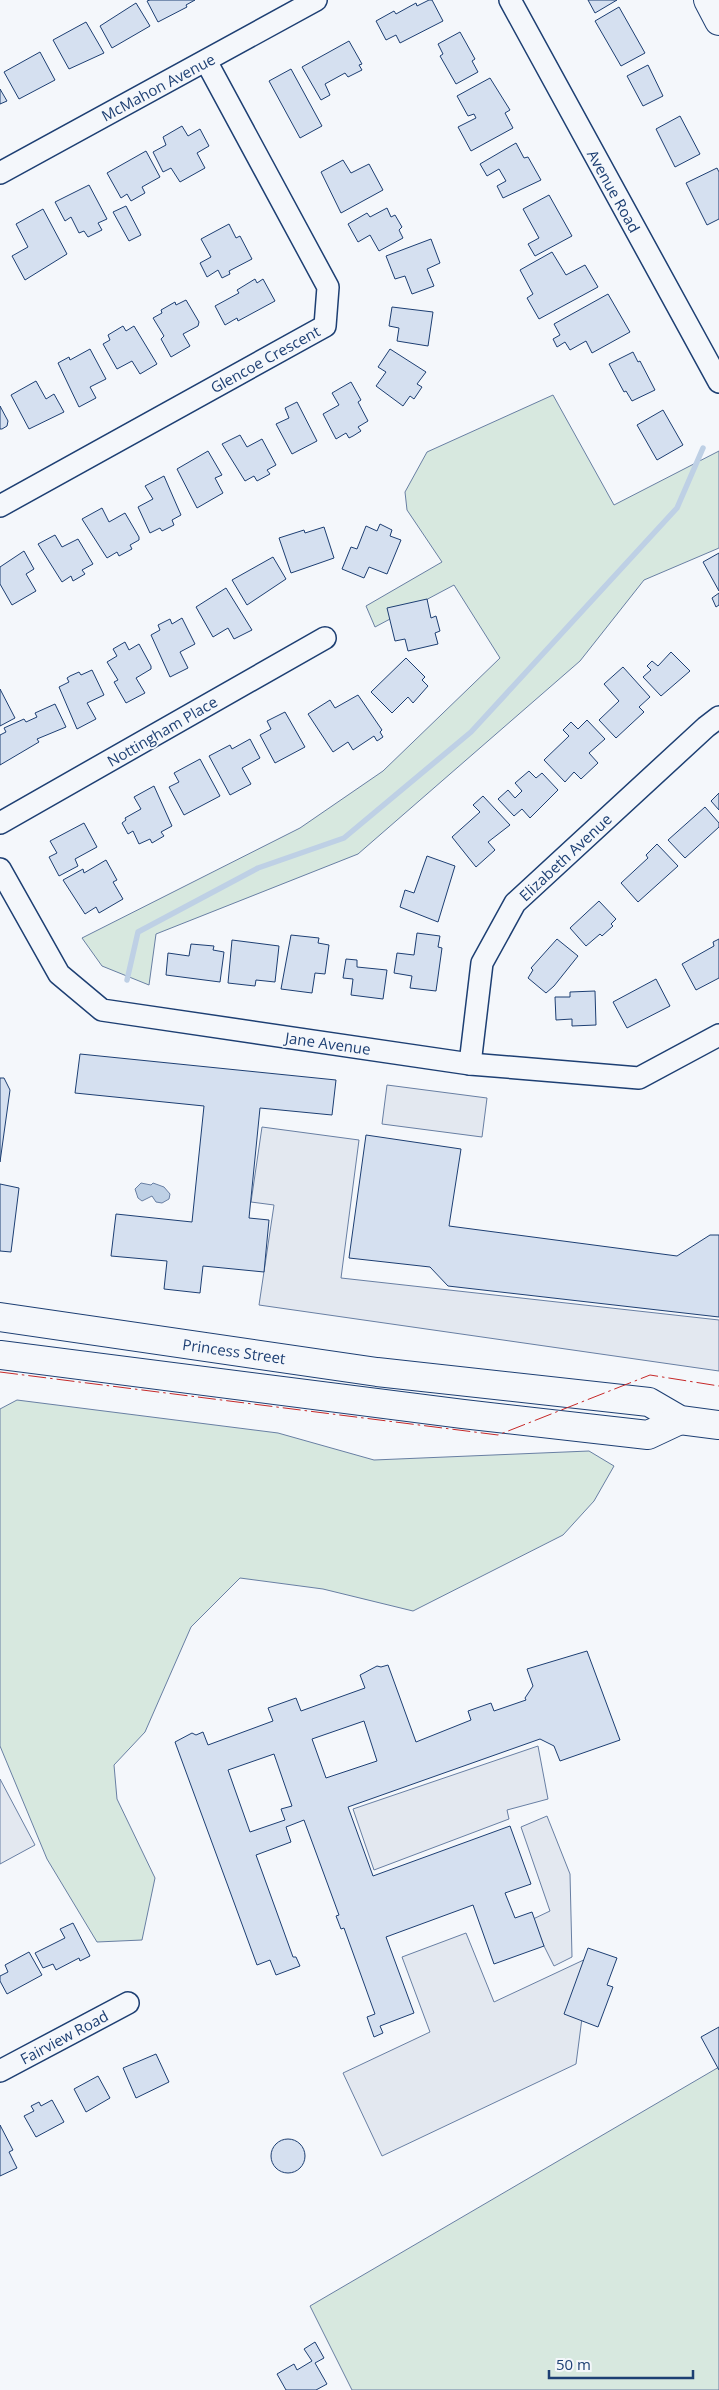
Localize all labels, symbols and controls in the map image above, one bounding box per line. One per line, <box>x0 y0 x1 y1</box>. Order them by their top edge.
street label: McMahon Avenue <box>98 49 218 125</box>
street label: Avenue Road <box>583 146 645 236</box>
street label: Glencoe Crescent <box>207 321 323 397</box>
street label: Nottingham Place <box>103 691 221 771</box>
street label: Elizabeth Avenue <box>514 809 616 905</box>
street label: Jane Avenue <box>282 1027 372 1059</box>
street label: Princess Street <box>181 1334 287 1368</box>
street label: Fairview Road <box>16 2005 112 2069</box>
scale bar <box>549 2348 693 2380</box>
text: 50 m <box>556 2354 591 2374</box>

